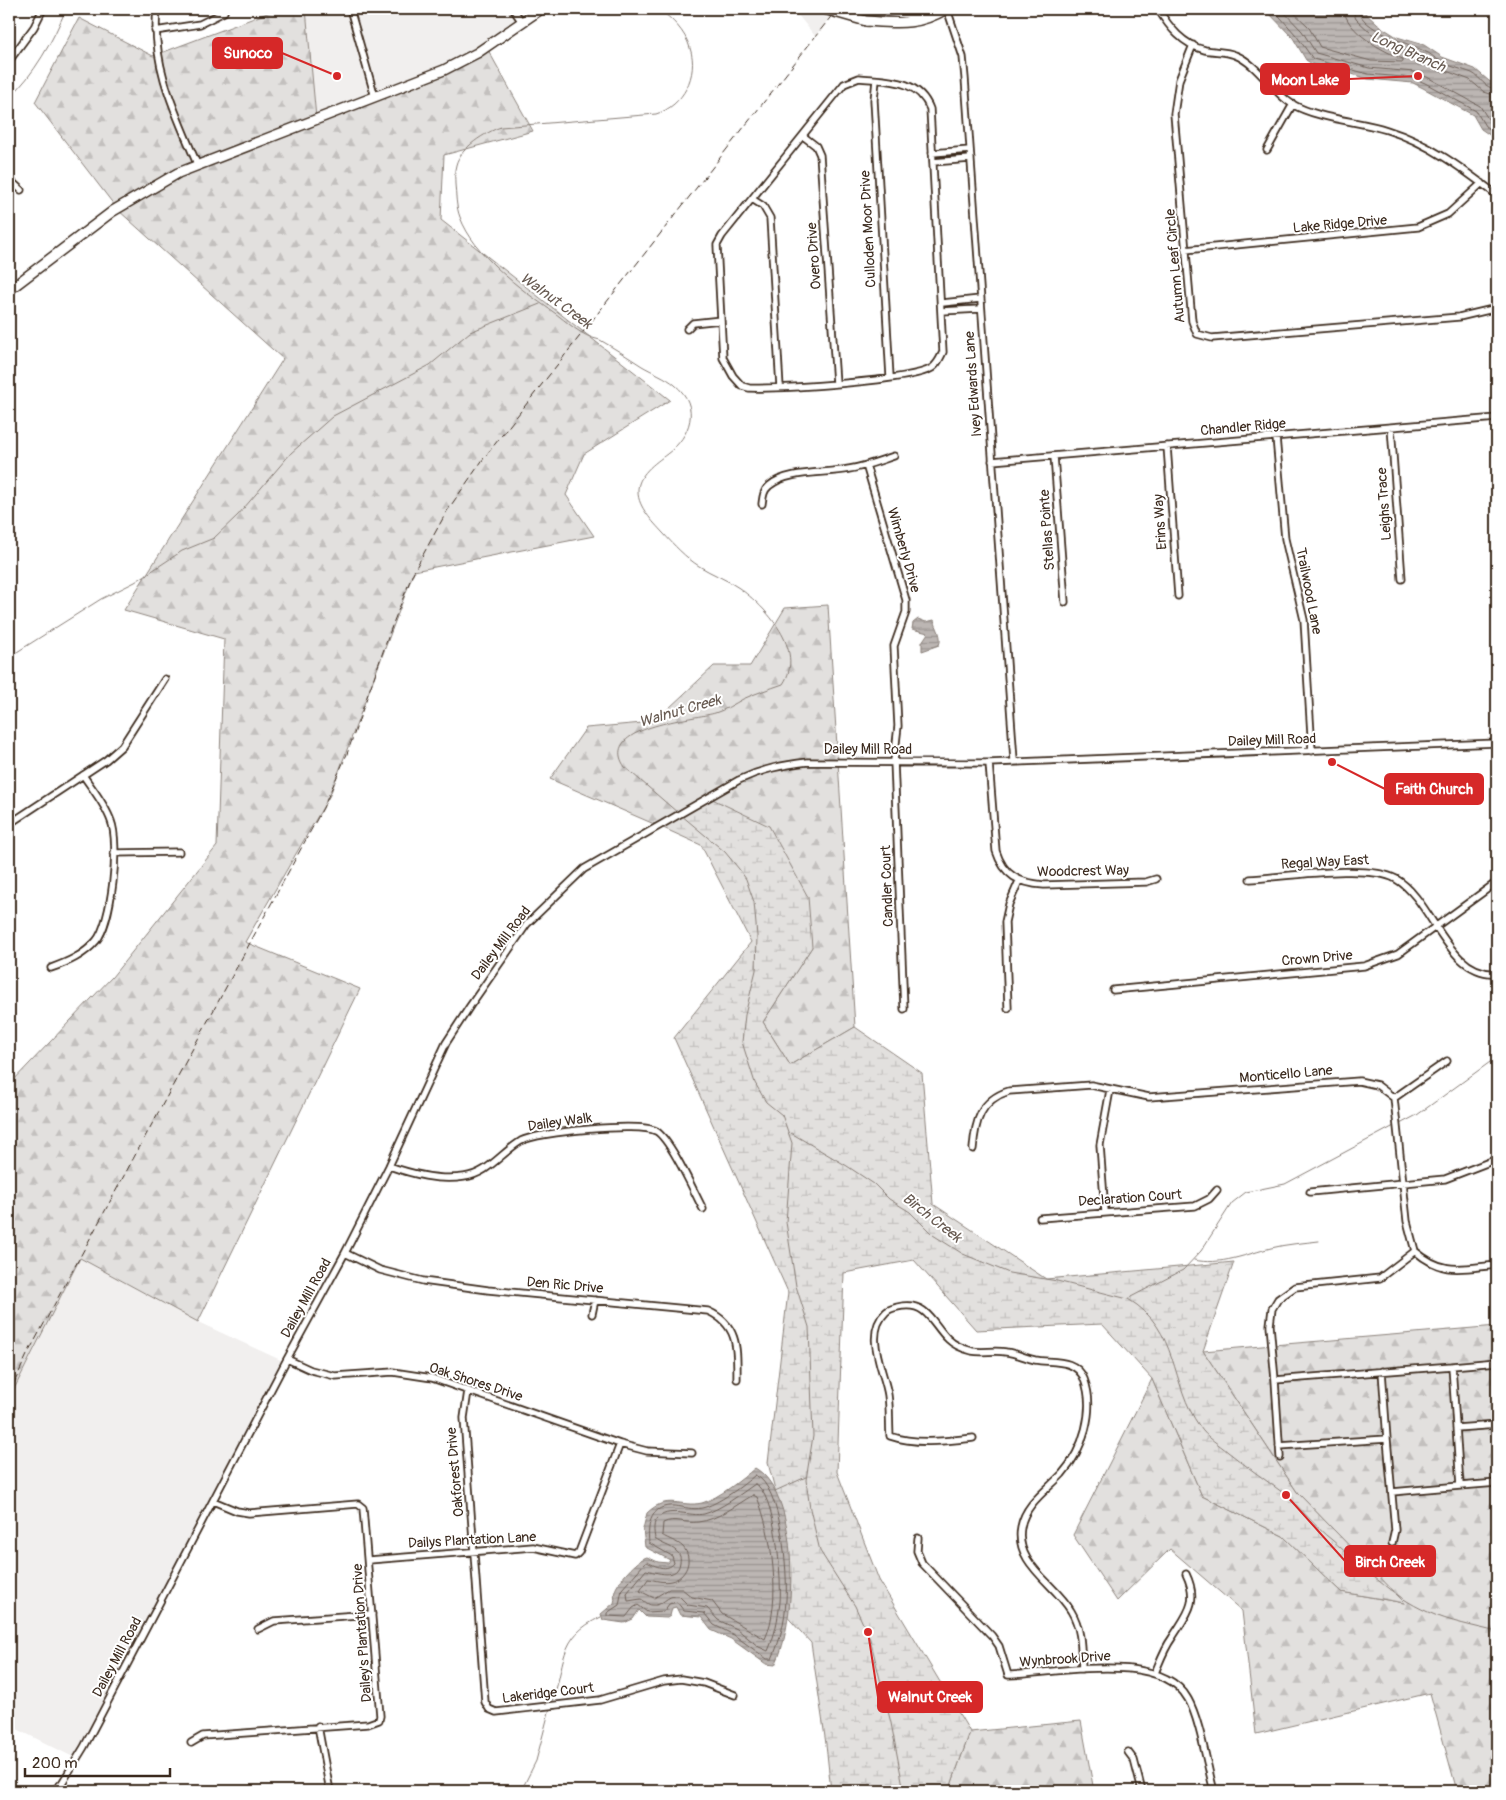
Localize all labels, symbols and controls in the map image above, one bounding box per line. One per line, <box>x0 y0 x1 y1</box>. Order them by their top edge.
water label: Long Branch <box>1368 27 1449 77</box>
callout: Sunoco <box>213 38 282 68</box>
text: Sunoco <box>224 44 272 63</box>
callout: Moon Lake <box>1261 64 1349 94</box>
text: Moon Lake <box>1271 71 1339 90</box>
street label: Culloden Moor Drive <box>856 170 880 288</box>
street label: Autumn Leaf Circle <box>1162 208 1188 324</box>
street label: Lake Ridge Drive <box>1292 211 1388 237</box>
street label: Overo Drive <box>803 222 825 290</box>
water label: Walnut Creek <box>516 269 597 334</box>
street label: Ivey Edwards Lane <box>961 330 985 437</box>
street label: Chandler Ridge <box>1200 415 1286 439</box>
street label: Leighs Trace <box>1373 467 1395 541</box>
street label: Stellas Pointe <box>1036 489 1058 571</box>
street label: Erins Way <box>1150 493 1170 551</box>
street label: Wimberly Drive <box>884 506 924 595</box>
street label: Trailwood Lane <box>1292 546 1326 636</box>
water label: Walnut Creek <box>637 690 725 732</box>
street label: Dailey Mill Road <box>1228 730 1317 750</box>
street label: Dailey Mill Road <box>824 741 912 758</box>
callout: Faith Church <box>1385 774 1483 804</box>
text: Faith Church <box>1395 780 1473 799</box>
street label: Candler Court <box>877 845 897 927</box>
street label: Regal Way East <box>1281 851 1370 873</box>
street label: Woodcrest Way <box>1037 862 1129 880</box>
street label: Dailey Mill Road <box>468 903 534 983</box>
street label: Crown Drive <box>1281 946 1353 970</box>
street label: Monticello Lane <box>1239 1061 1333 1087</box>
street label: Dailey Walk <box>527 1109 593 1135</box>
street label: Declaration Court <box>1078 1186 1183 1210</box>
water label: Birch Creek <box>899 1189 967 1248</box>
street label: Dailey Mill Road <box>277 1255 335 1341</box>
street label: Den Ric Drive <box>526 1273 604 1297</box>
street label: Oak Shores Drive <box>427 1359 525 1405</box>
street label: Oakforest Drive <box>443 1426 467 1518</box>
street label: Dailys Plantation Lane <box>407 1528 537 1552</box>
callout: Birch Creek <box>1345 1546 1435 1576</box>
text: Birch Creek <box>1355 1553 1426 1572</box>
street label: Dailey's Plantation Drive <box>349 1563 375 1703</box>
street label: Dailey Mill Road <box>89 1614 145 1700</box>
street label: Wynbrook Drive <box>1019 1647 1111 1671</box>
street label: Lakeridge Court <box>501 1679 595 1707</box>
callout: Walnut Creek <box>878 1682 982 1712</box>
text: Walnut Creek <box>888 1688 973 1707</box>
scale bar <box>25 1745 170 1777</box>
text: 200 m <box>32 1754 77 1773</box>

